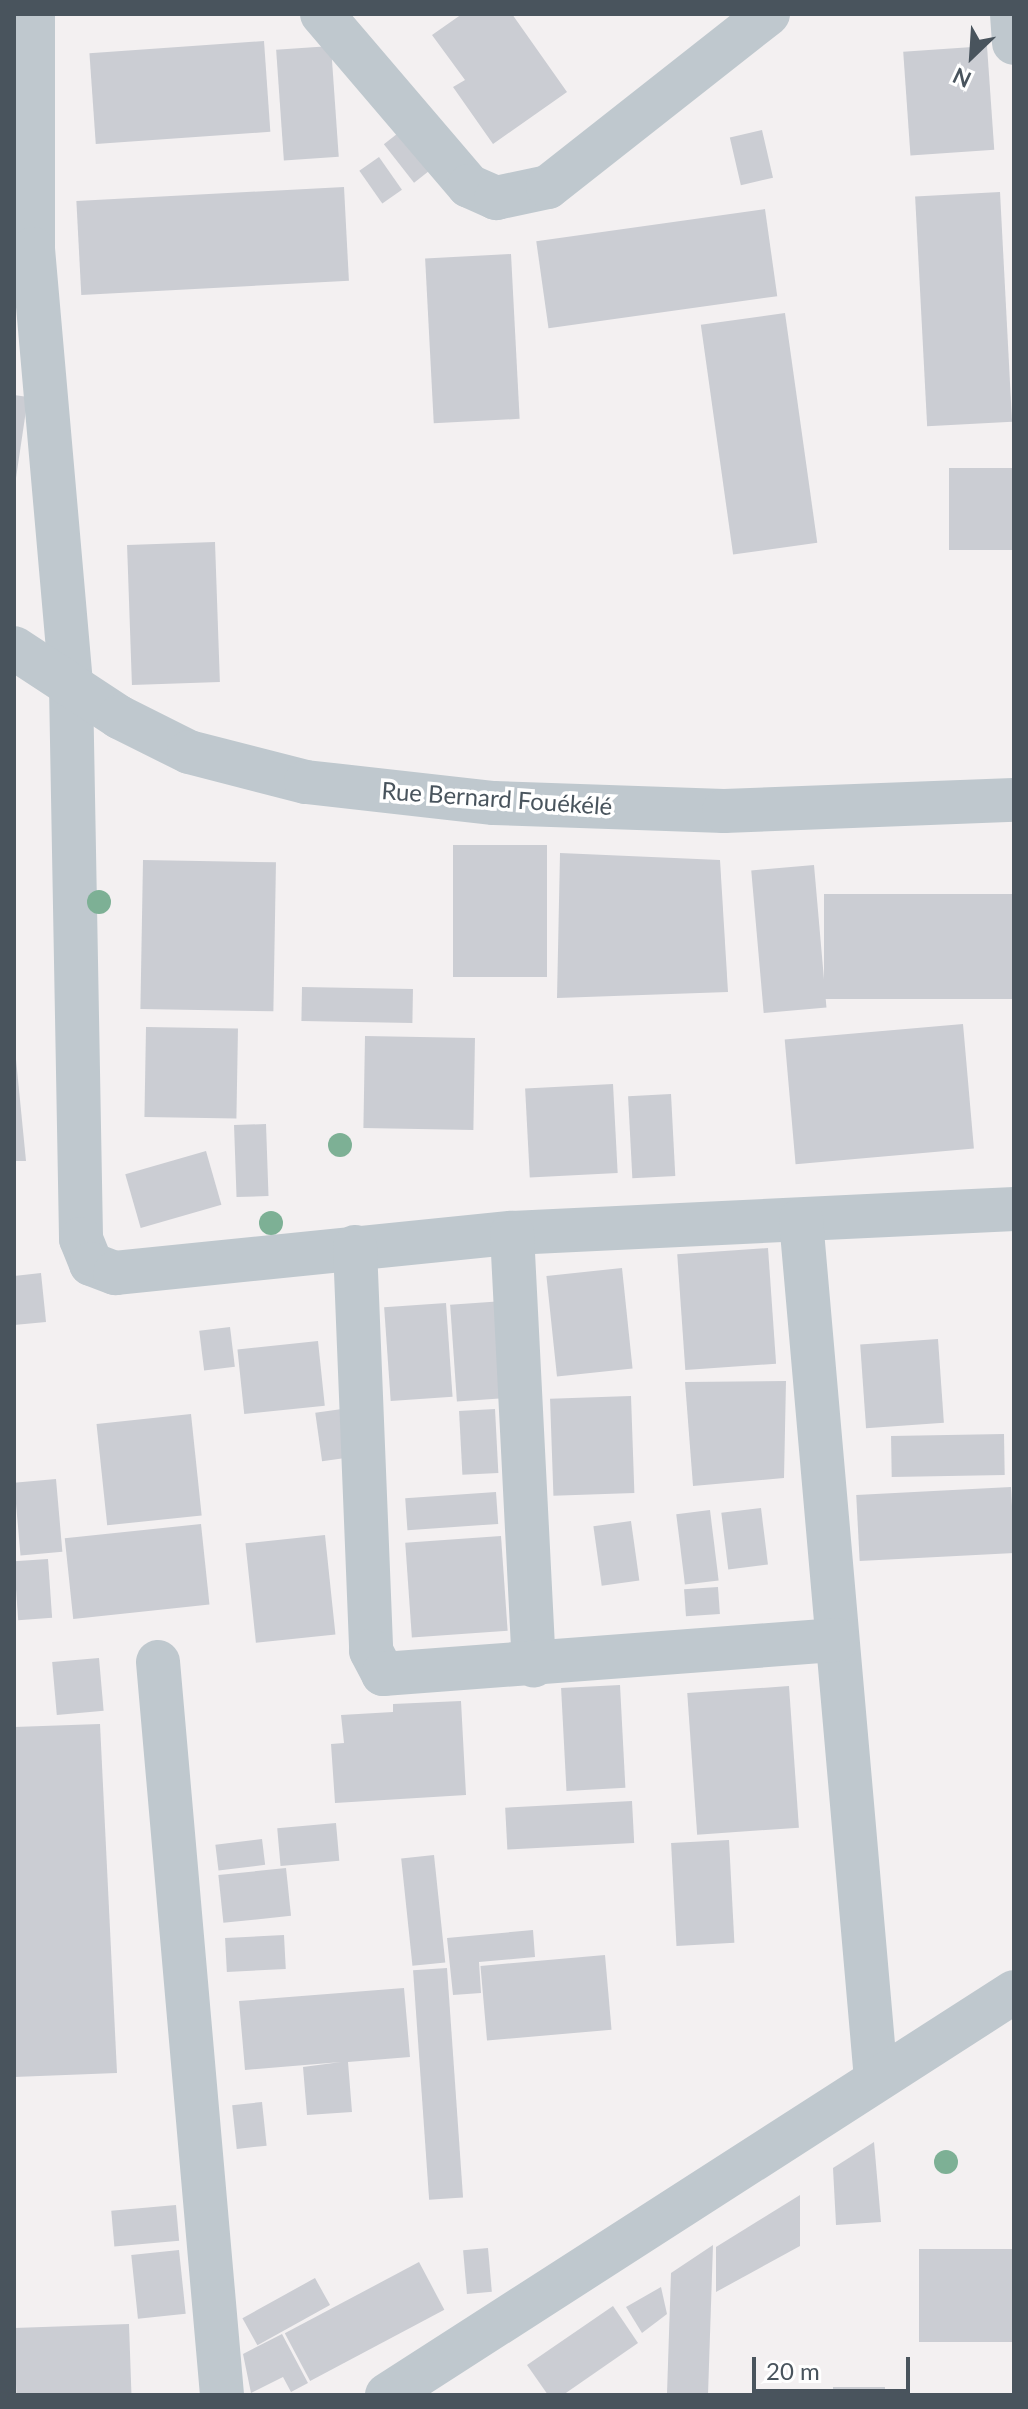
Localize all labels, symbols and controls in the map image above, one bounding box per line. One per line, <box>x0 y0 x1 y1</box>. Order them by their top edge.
north arrow <box>932 16 1012 96</box>
text: N <box>948 62 975 94</box>
street label: Rue Bernard Fouékélé <box>381 776 613 820</box>
scale bar <box>756 2341 914 2391</box>
text: 20 m <box>766 2356 820 2385</box>

